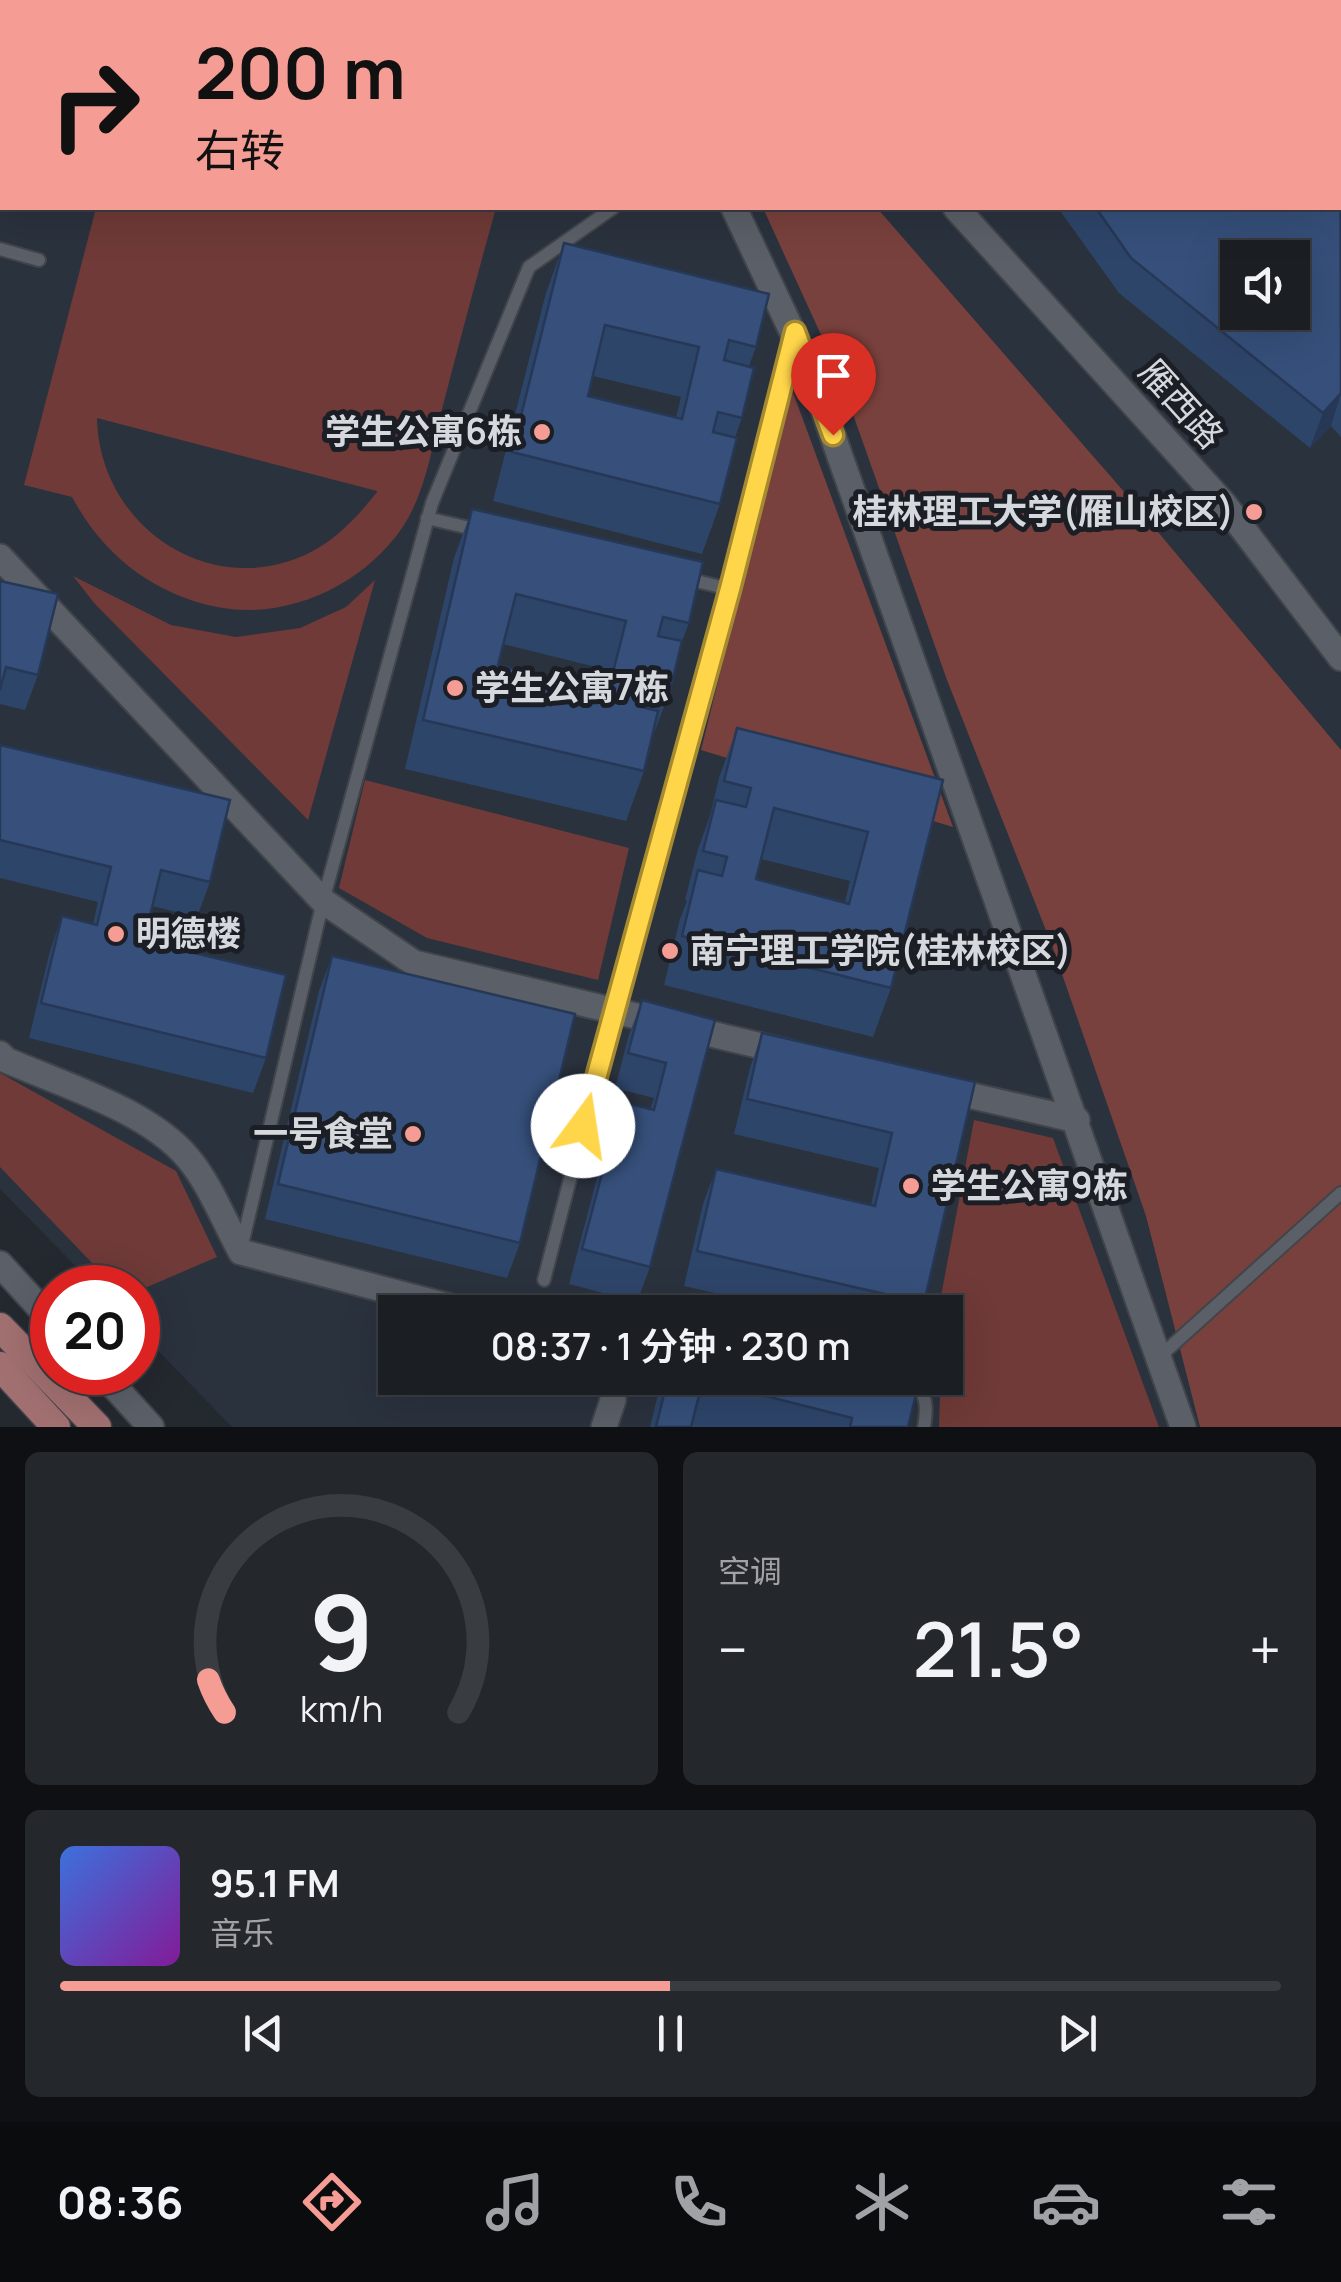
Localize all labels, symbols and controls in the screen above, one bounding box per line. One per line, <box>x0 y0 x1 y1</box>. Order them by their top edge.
text: 200 m <box>195 24 406 120</box>
icon: right <box>30 40 160 170</box>
text: 右转 <box>195 119 285 181</box>
map controls <box>1220 240 1310 330</box>
button: sound <box>1220 240 1310 330</box>
pin <box>791 333 876 436</box>
icon: arrive <box>806 348 861 403</box>
street label: 雁西路 <box>1129 348 1235 458</box>
place label: 学生公寓6栋 <box>325 407 522 455</box>
marker: 学生公寓6栋 <box>531 421 553 443</box>
place label: 桂林理工大学(雁山校区) <box>852 487 1234 535</box>
marker: 桂林理工大学(雁山校区) <box>1243 501 1265 523</box>
place label: 学生公寓7栋 <box>475 663 669 711</box>
marker: 学生公寓7栋 <box>444 677 466 699</box>
place label: 明德楼 <box>136 909 241 957</box>
marker: 明德楼 <box>105 923 127 945</box>
place label: 南宁理工学院(桂林校区) <box>690 926 1072 974</box>
marker: 南宁理工学院(桂林校区) <box>659 940 681 962</box>
position arrow <box>531 1074 635 1178</box>
place label: 一号食堂 <box>253 1109 393 1157</box>
marker: 一号食堂 <box>402 1123 424 1145</box>
place label: 学生公寓9栋 <box>931 1161 1128 1209</box>
marker: 学生公寓9栋 <box>900 1175 922 1197</box>
speed limit sign: 20 <box>30 1265 160 1395</box>
text: 08:37 · 1 分钟 · 230 m <box>490 1319 851 1371</box>
text: 空调 <box>718 1549 782 1593</box>
text: 9 <box>309 1559 374 1701</box>
text: 21.5° <box>913 1597 1084 1700</box>
text: − <box>718 1611 748 1687</box>
text: + <box>1249 1611 1281 1687</box>
text: km/h <box>300 1684 383 1733</box>
text: 95.1 FM <box>210 1856 340 1908</box>
text: 音乐 <box>210 1911 274 1955</box>
icon: previous <box>236 2006 291 2061</box>
icon: pause <box>643 2006 698 2061</box>
icon: next <box>1050 2006 1105 2061</box>
icon: directions <box>297 2167 367 2237</box>
icon: music <box>480 2167 550 2237</box>
icon: phone <box>664 2167 734 2237</box>
icon: climate <box>847 2167 917 2237</box>
icon: car <box>1031 2167 1101 2237</box>
icon: filters <box>1214 2167 1284 2237</box>
text: 08:36 <box>57 2171 183 2233</box>

